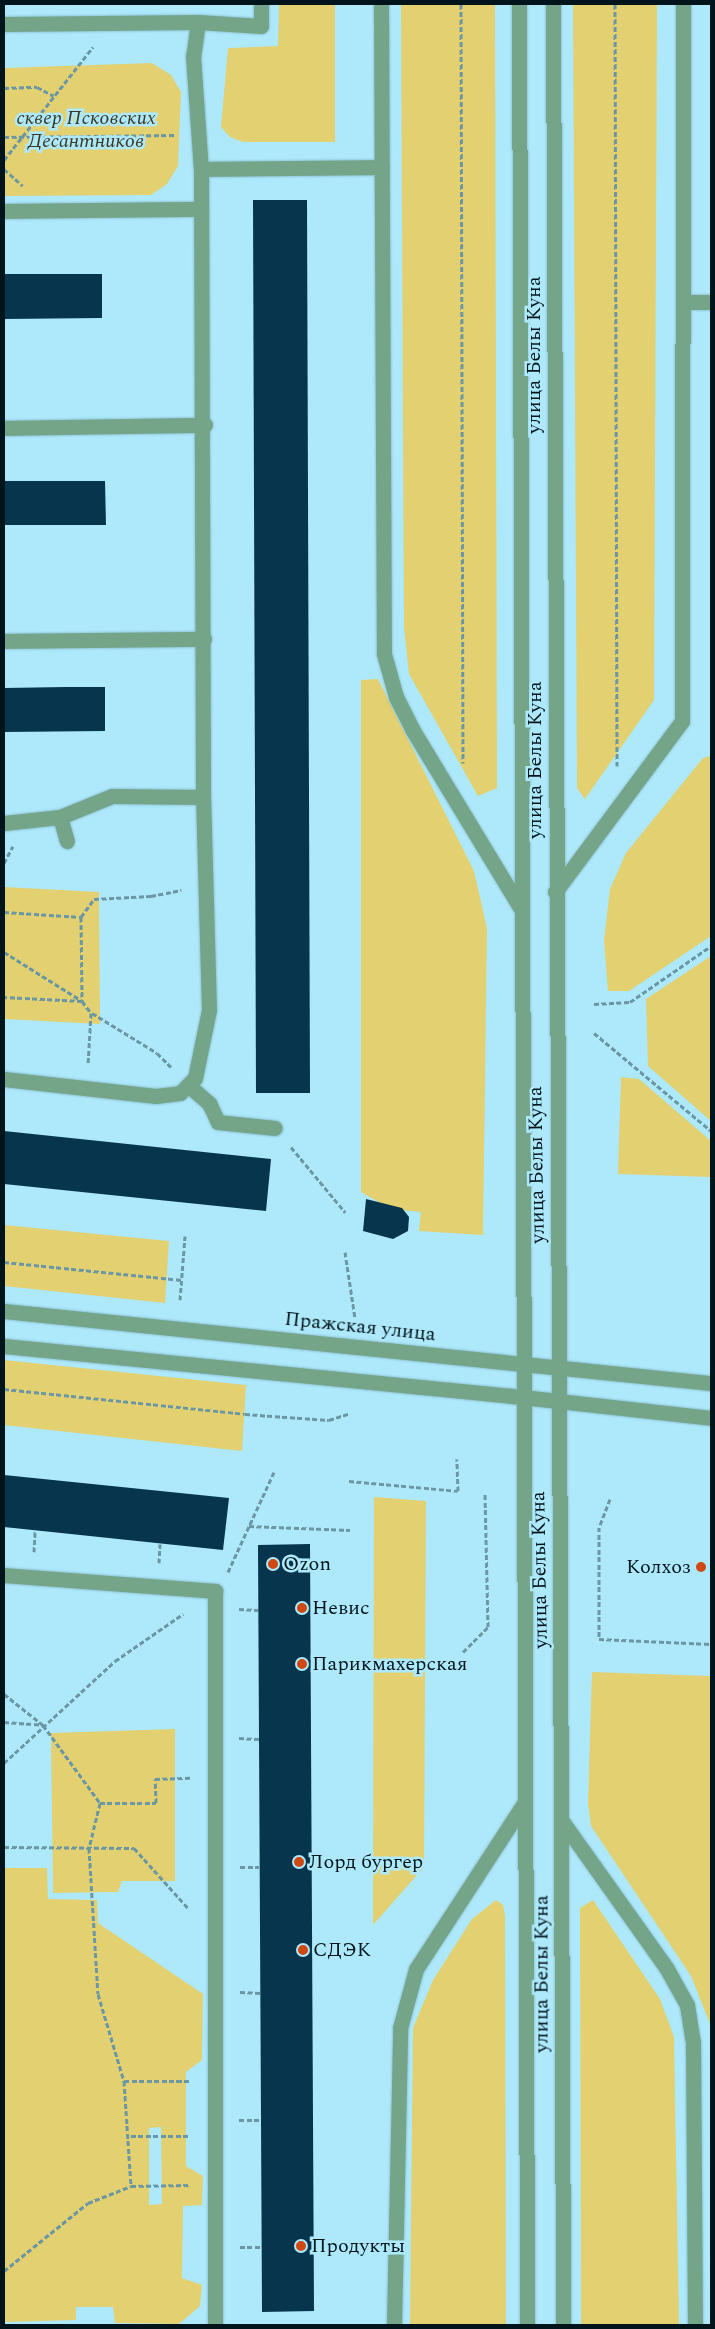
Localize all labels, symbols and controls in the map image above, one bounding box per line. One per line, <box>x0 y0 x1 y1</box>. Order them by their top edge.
park label: сквер Псковских Десантников <box>16 107 156 154</box>
street label: улица Белы Куна <box>522 276 546 434</box>
street label: улица Белы Куна <box>523 681 547 839</box>
street label: улица Белы Куна <box>524 1086 550 1244</box>
street label: Пражская улица <box>283 1307 437 1347</box>
street label: улица Белы Куна <box>527 1491 553 1649</box>
place label: Ozon <box>283 1552 331 1576</box>
place label: Колхоз <box>626 1555 691 1579</box>
marker: Ozon <box>267 1558 279 1570</box>
marker: Колхоз <box>695 1561 707 1573</box>
place label: Невис <box>312 1596 369 1620</box>
marker: Невис <box>296 1602 308 1614</box>
place label: Парикмахерская <box>312 1652 467 1676</box>
marker: Парикмахерская <box>296 1658 308 1670</box>
place label: Лорд бургер <box>309 1850 423 1874</box>
marker: Лорд бургер <box>293 1856 305 1868</box>
street label: улица Белы Куна <box>530 1895 554 2053</box>
place label: СДЭК <box>313 1938 371 1962</box>
marker: СДЭК <box>297 1944 309 1956</box>
place label: Продукты <box>311 2234 405 2258</box>
marker: Продукты <box>295 2240 307 2252</box>

